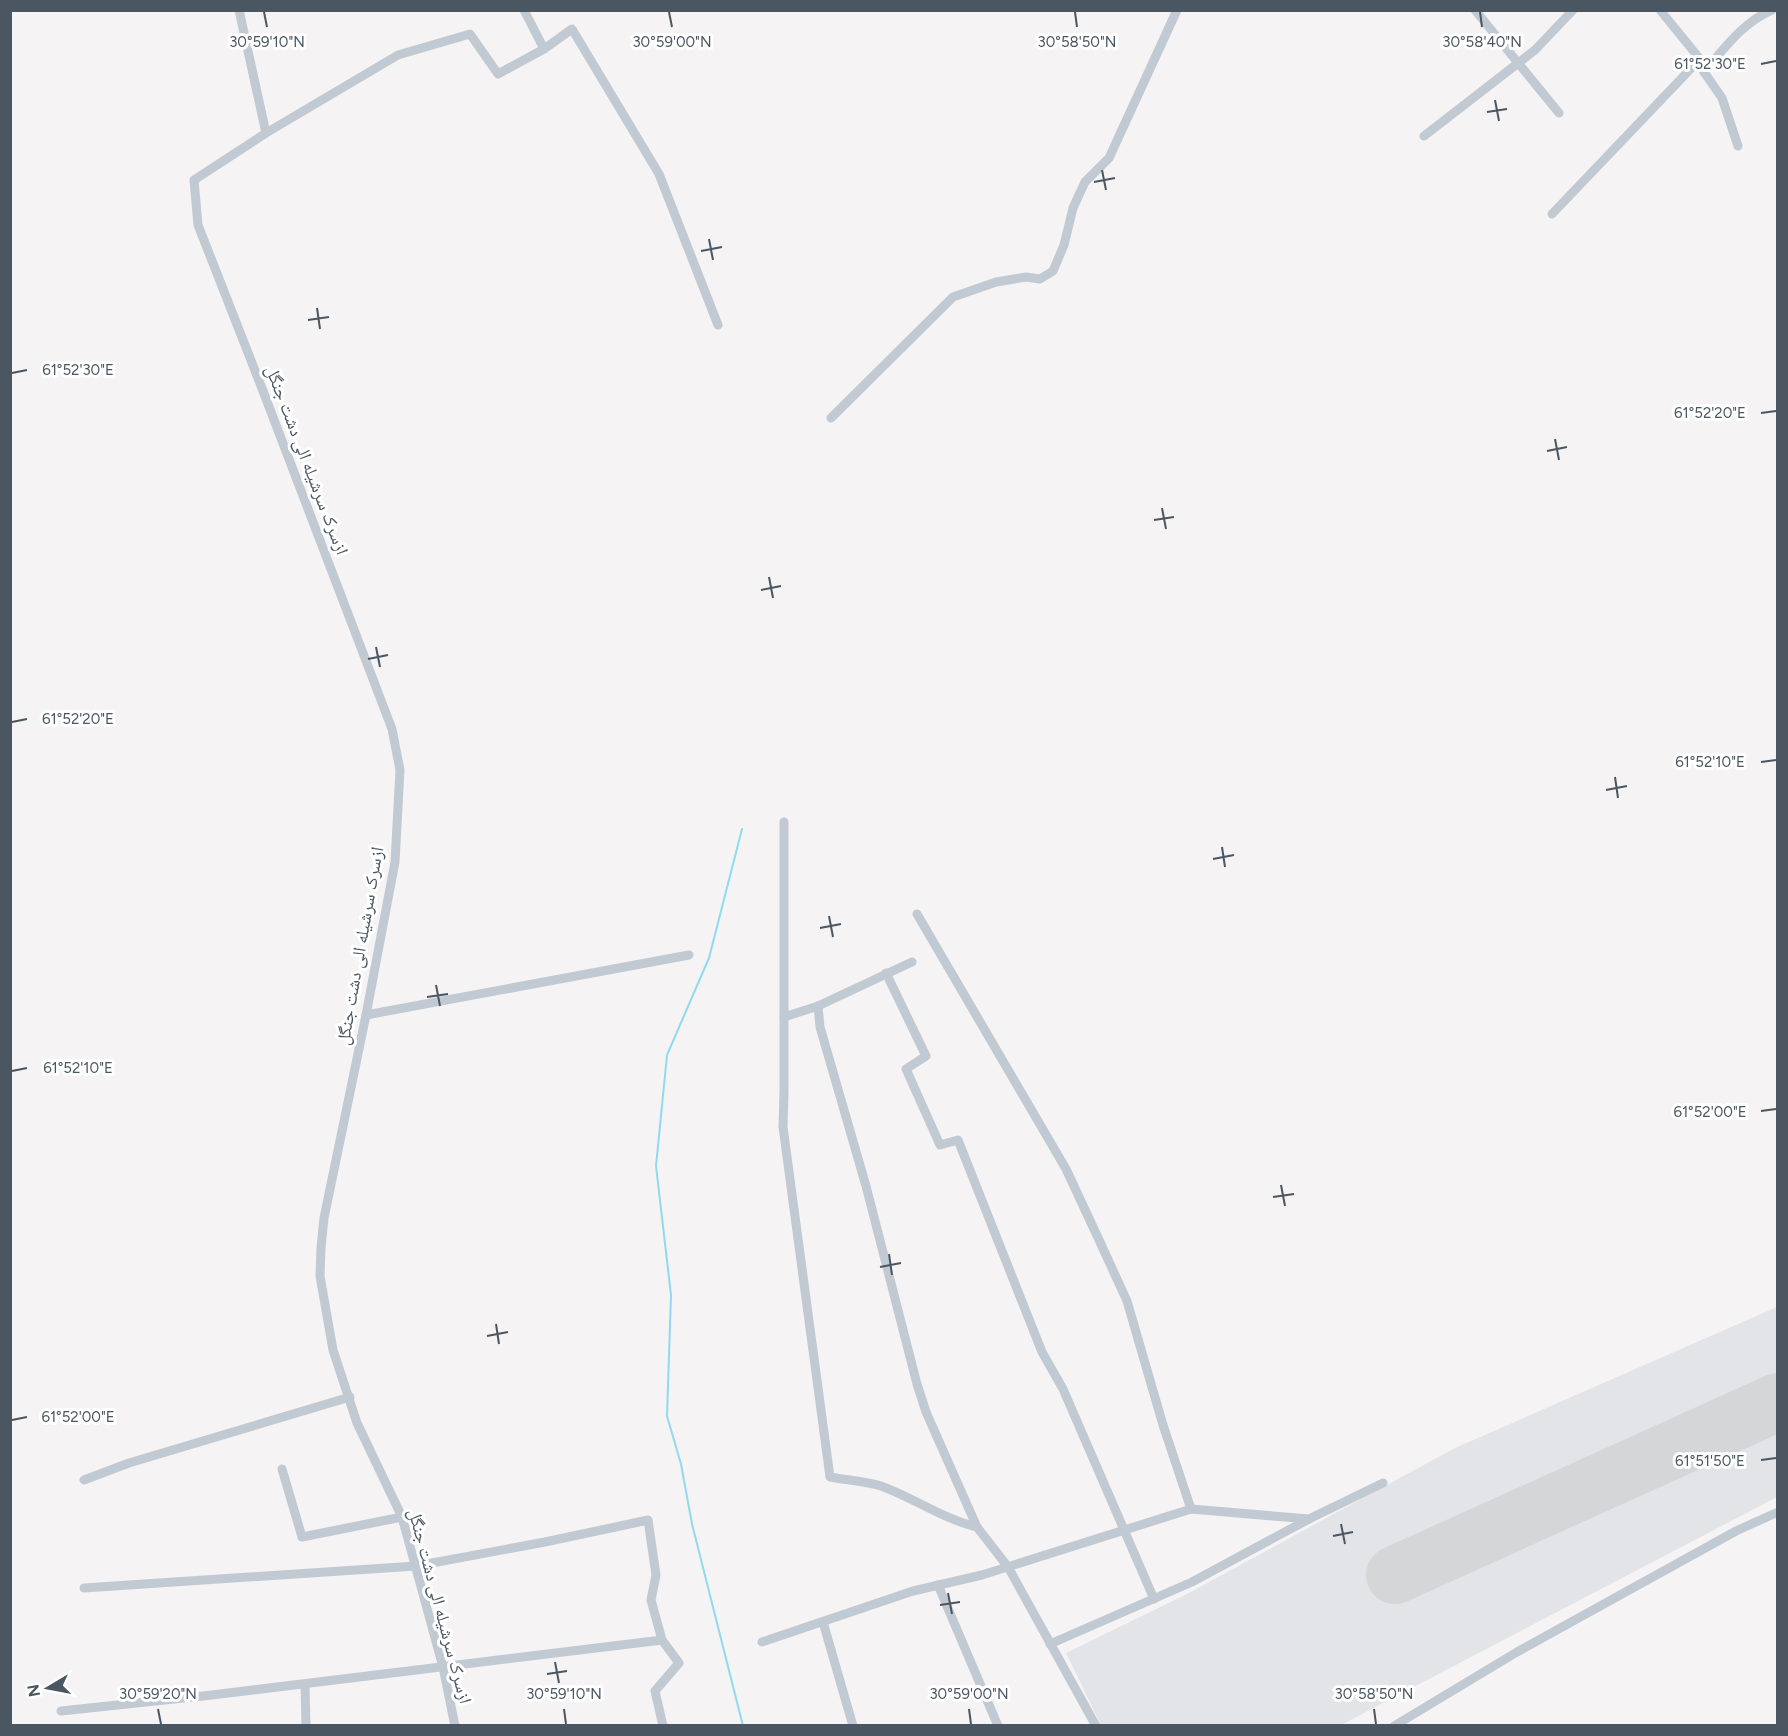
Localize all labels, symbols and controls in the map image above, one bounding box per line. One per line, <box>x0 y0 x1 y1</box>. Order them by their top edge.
text: 30°59'10"N <box>229 33 305 51</box>
text: 30°59'00"N <box>632 33 712 51</box>
text: 30°58'50"N <box>1038 33 1116 51</box>
text: 30°58'40"N <box>1442 33 1522 51</box>
text: 61°52'30"E <box>1674 55 1746 73</box>
text: 61°52'30"E <box>42 361 114 379</box>
street label: ازسرک سرشیله الی دشت جنگل <box>261 362 353 558</box>
text: 61°52'20"E <box>1674 404 1746 422</box>
text: 61°52'20"E <box>42 710 114 728</box>
text: 61°52'10"E <box>1675 753 1745 771</box>
street label: ازسرک سرشیله الی دشت جنگل <box>332 845 388 1047</box>
text: 61°52'10"E <box>43 1059 113 1077</box>
text: 61°52'00"E <box>1673 1103 1747 1121</box>
text: 61°52'00"E <box>41 1408 115 1426</box>
text: 61°51'50"E <box>1675 1452 1745 1470</box>
street label: ازسرک سرشیله الی دشت جنگل <box>403 1506 477 1706</box>
north arrow <box>18 1658 78 1718</box>
text: N <box>23 1683 44 1698</box>
text: 30°59'20"N <box>119 1685 197 1703</box>
text: 30°59'10"N <box>526 1685 602 1703</box>
text: 30°59'00"N <box>929 1685 1009 1703</box>
text: 30°58'50"N <box>1335 1685 1413 1703</box>

